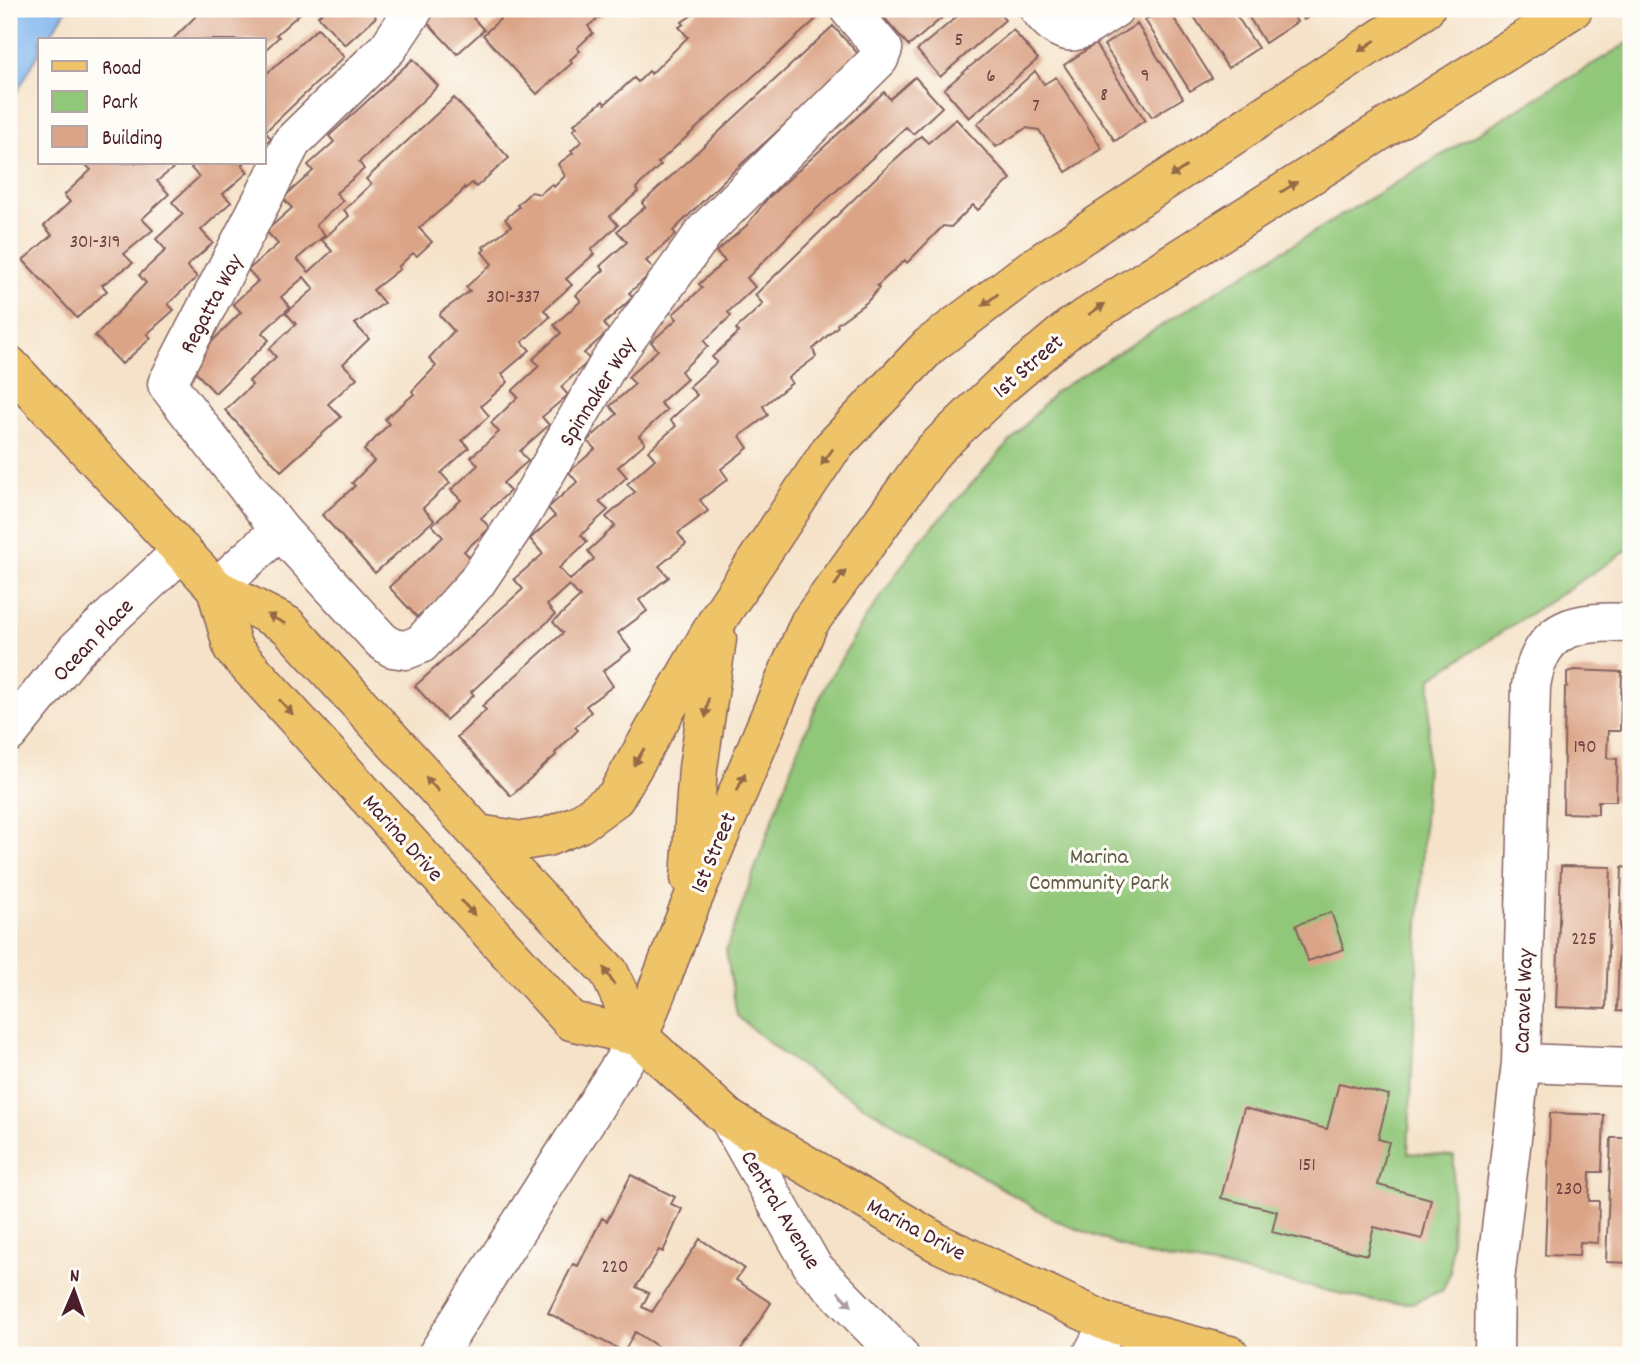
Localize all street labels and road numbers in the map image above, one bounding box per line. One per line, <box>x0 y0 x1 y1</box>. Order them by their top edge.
street label: Regatta Way <box>173 248 253 360</box>
street label: 1st Street <box>987 328 1072 408</box>
street label: Spinnaker Way <box>552 331 646 454</box>
street label: Ocean Place <box>46 592 143 691</box>
street label: Marina Drive <box>353 788 450 891</box>
street label: 1st Street <box>684 808 747 899</box>
street label: Caravel Way <box>1507 947 1544 1054</box>
street label: Central Avenue <box>730 1145 828 1277</box>
street label: Marina Drive <box>860 1191 971 1271</box>

